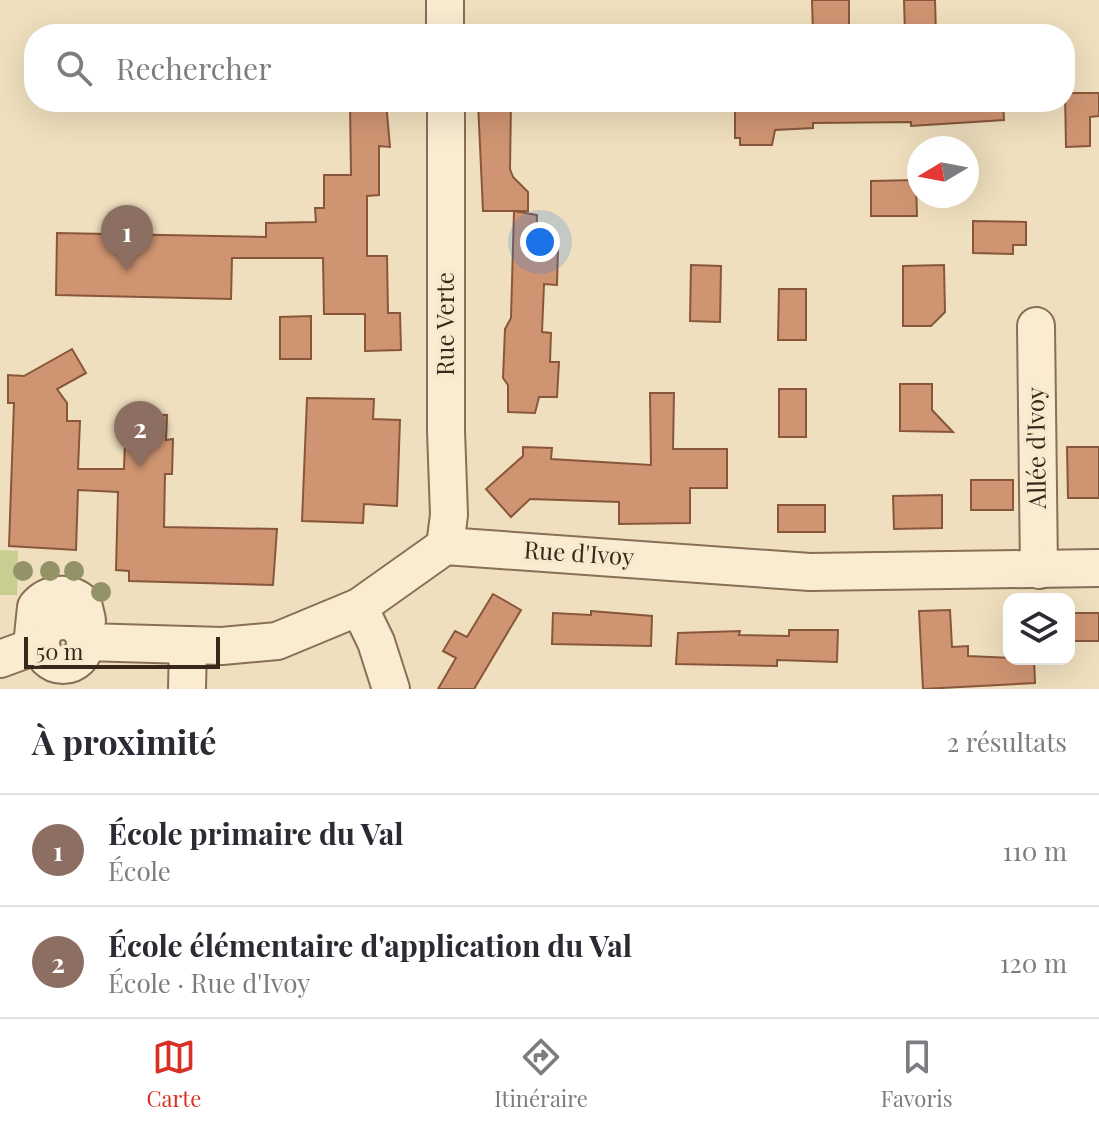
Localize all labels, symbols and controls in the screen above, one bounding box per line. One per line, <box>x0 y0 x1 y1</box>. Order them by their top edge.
search box <box>24 24 1075 112</box>
icon: search <box>52 46 96 90</box>
text: Rechercher <box>116 48 272 88</box>
north arrow <box>907 136 979 208</box>
pin: 1 <box>101 205 153 271</box>
your location <box>520 222 560 262</box>
street label: Rue Verte <box>428 272 460 376</box>
street label: Allée d'Ivoy <box>1018 387 1052 510</box>
pin: 2 <box>114 401 166 467</box>
street label: Rue d'Ivoy <box>523 532 635 572</box>
map controls <box>1003 593 1075 665</box>
button: layers <box>1003 593 1075 665</box>
scale bar <box>24 633 220 669</box>
text: 50 m <box>36 636 83 666</box>
text: À proximité <box>32 718 216 764</box>
text: 2 résultats <box>947 724 1067 759</box>
text: École primaire du Val <box>108 813 404 853</box>
text: 1 <box>53 833 63 868</box>
text: 110 m <box>1003 833 1067 868</box>
text: École <box>108 853 171 888</box>
text: École élémentaire d'application du Val <box>108 925 632 965</box>
text: 2 <box>51 945 65 980</box>
text: 120 m <box>1000 945 1067 980</box>
text: École · Rue d'Ivoy <box>108 965 310 1000</box>
tab: Carte <box>146 1035 201 1113</box>
tab: Itinéraire <box>494 1035 588 1113</box>
tab: Favoris <box>881 1035 953 1113</box>

